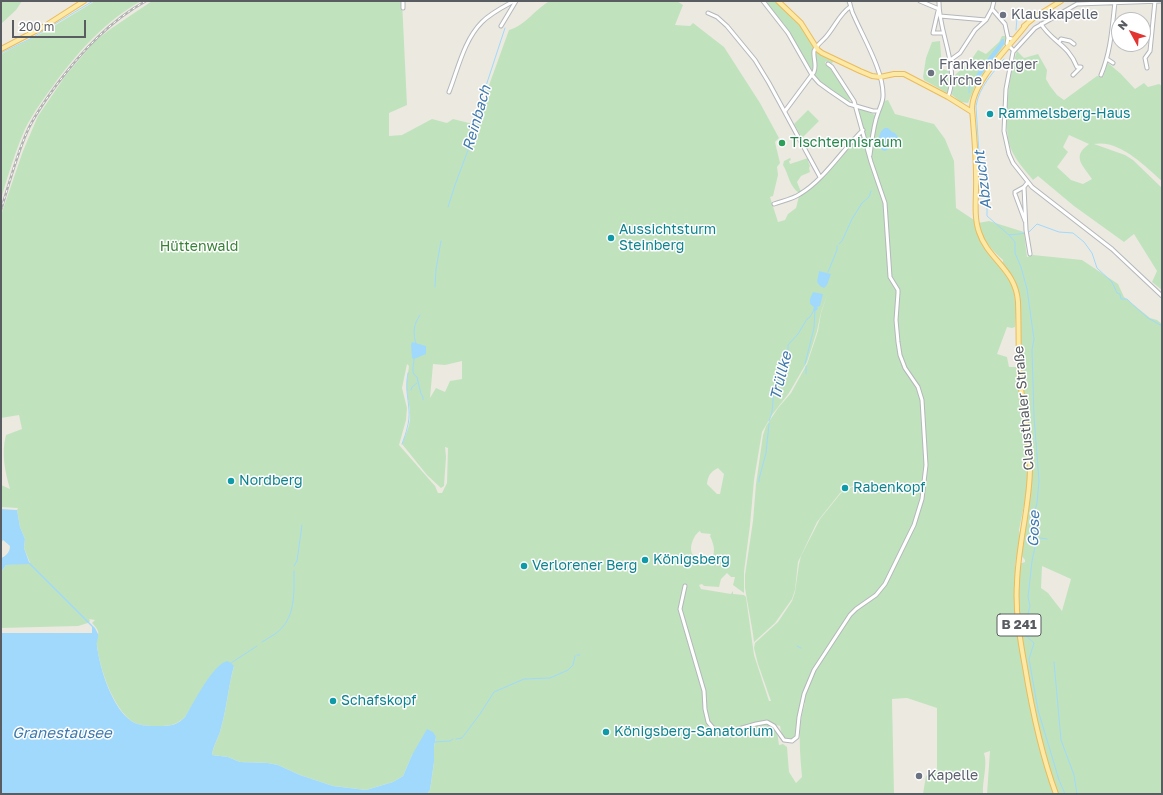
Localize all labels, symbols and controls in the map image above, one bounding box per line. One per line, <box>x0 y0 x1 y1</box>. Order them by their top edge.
place label: Klauskapelle <box>1011 7 1098 23</box>
marker: Klauskapelle <box>998 10 1008 20</box>
scale bar <box>14 12 88 38</box>
north arrow <box>1111 12 1151 52</box>
text: N <box>1115 17 1130 32</box>
text: 200 m <box>19 19 54 34</box>
place label: Frankenberger Kirche <box>939 57 1038 90</box>
marker: Frankenberger Kirche <box>926 68 936 78</box>
water label: Reinbach <box>459 83 495 153</box>
place label: Rammelsberg-Haus <box>998 106 1131 122</box>
marker: Rammelsberg-Haus <box>985 109 995 119</box>
place label: Tischtennisraum <box>790 135 902 151</box>
marker: Tischtennisraum <box>777 138 787 148</box>
water label: Abzucht <box>970 149 996 211</box>
place label: Aussichtsturm Steinberg <box>619 222 716 254</box>
marker: Aussichtsturm Steinberg <box>606 233 616 243</box>
park label: Hüttenwald <box>160 239 238 255</box>
street label: Clausthaler Straße <box>1010 345 1038 471</box>
water label: Trüllke <box>766 350 796 402</box>
place label: Nordberg <box>239 473 303 489</box>
marker: Nordberg <box>226 476 236 486</box>
place label: Rabenkopf <box>853 480 925 496</box>
marker: Rabenkopf <box>840 483 850 493</box>
water label: Gose <box>1024 511 1044 547</box>
place label: Königsberg <box>653 552 730 568</box>
marker: Königsberg <box>640 555 650 565</box>
place label: Verlorener Berg <box>532 558 637 574</box>
marker: Verlorener Berg <box>519 561 529 571</box>
road number: B 241 <box>997 614 1041 636</box>
place label: Schafskopf <box>341 693 416 709</box>
marker: Schafskopf <box>328 696 338 706</box>
water label: Granestausee <box>12 724 112 742</box>
place label: Königsberg-Sanatorium <box>614 724 773 740</box>
marker: Königsberg-Sanatorium <box>601 727 611 737</box>
place label: Kapelle <box>927 768 978 784</box>
marker: Kapelle <box>914 771 924 781</box>

